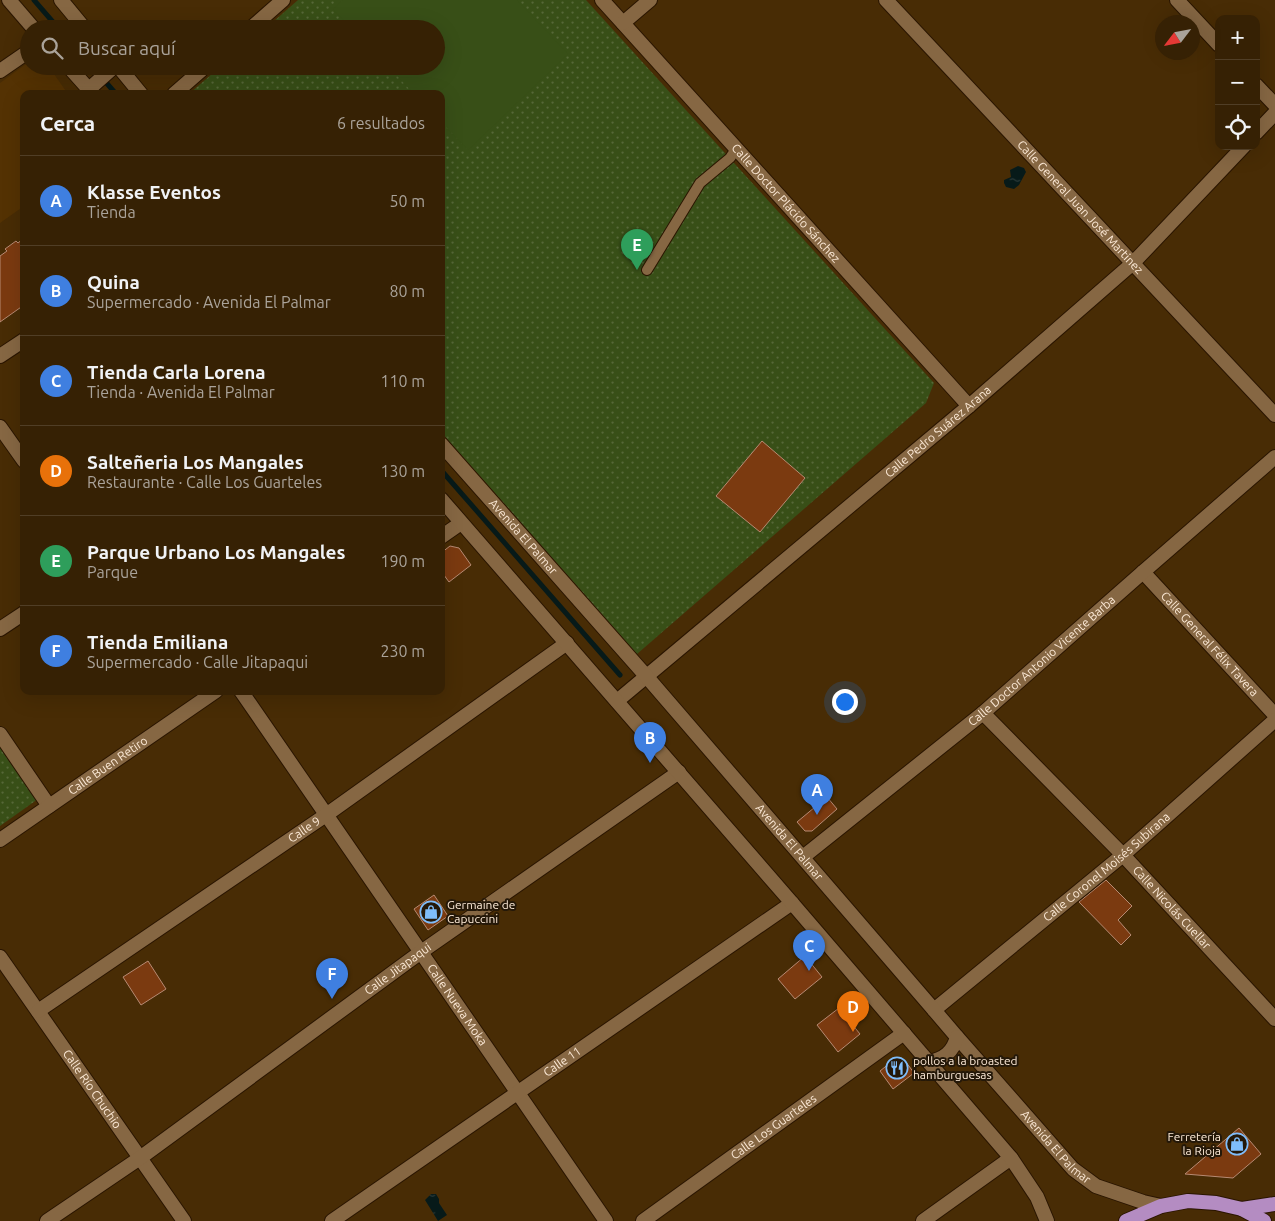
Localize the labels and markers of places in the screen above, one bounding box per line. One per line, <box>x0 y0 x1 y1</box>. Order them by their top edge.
pin: E <box>621 229 653 270</box>
pin: B <box>634 722 666 763</box>
pin: A <box>801 774 833 815</box>
place label: Germaine de Capuccini <box>447 898 515 925</box>
shop icon: Germaine de Capuccini <box>419 900 443 924</box>
pin: C <box>793 930 825 971</box>
pin: F <box>316 958 348 999</box>
pin: D <box>837 991 869 1032</box>
place label: pollos a la broasted hamburguesas <box>913 1054 1018 1081</box>
restaurant icon: pollos a la broasted hamburguesas <box>885 1056 909 1080</box>
place label: Ferretería la Rioja <box>1167 1130 1221 1157</box>
shop icon: Ferretería la Rioja <box>1225 1132 1249 1156</box>

